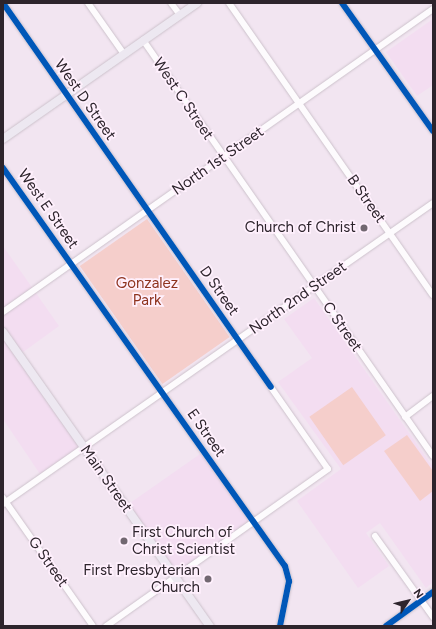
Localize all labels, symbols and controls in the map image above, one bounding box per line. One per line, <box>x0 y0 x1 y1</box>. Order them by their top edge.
street label: West C Street <box>149 55 217 143</box>
street label: West D Street <box>51 56 119 144</box>
street label: North 1st Street <box>169 123 267 199</box>
street label: West E Street <box>14 166 82 252</box>
street label: B Street <box>343 171 389 227</box>
place label: Church of Christ <box>245 219 356 237</box>
marker: Church of Christ <box>359 223 369 233</box>
street label: North 2nd Street <box>246 258 350 338</box>
street label: D Street <box>196 263 242 319</box>
park label: Gonzalez Park <box>116 274 178 309</box>
street label: C Street <box>318 299 366 355</box>
street label: E Street <box>183 405 229 461</box>
street label: Main Street <box>76 442 136 516</box>
place label: First Church of Christ Scientist <box>132 523 235 558</box>
street label: G Street <box>24 533 72 591</box>
marker: First Church of Christ Scientist <box>119 536 129 546</box>
place label: First Presbyterian Church <box>83 561 200 596</box>
marker: First Presbyterian Church <box>203 574 213 584</box>
north arrow <box>388 581 428 621</box>
text: N <box>410 587 426 601</box>

